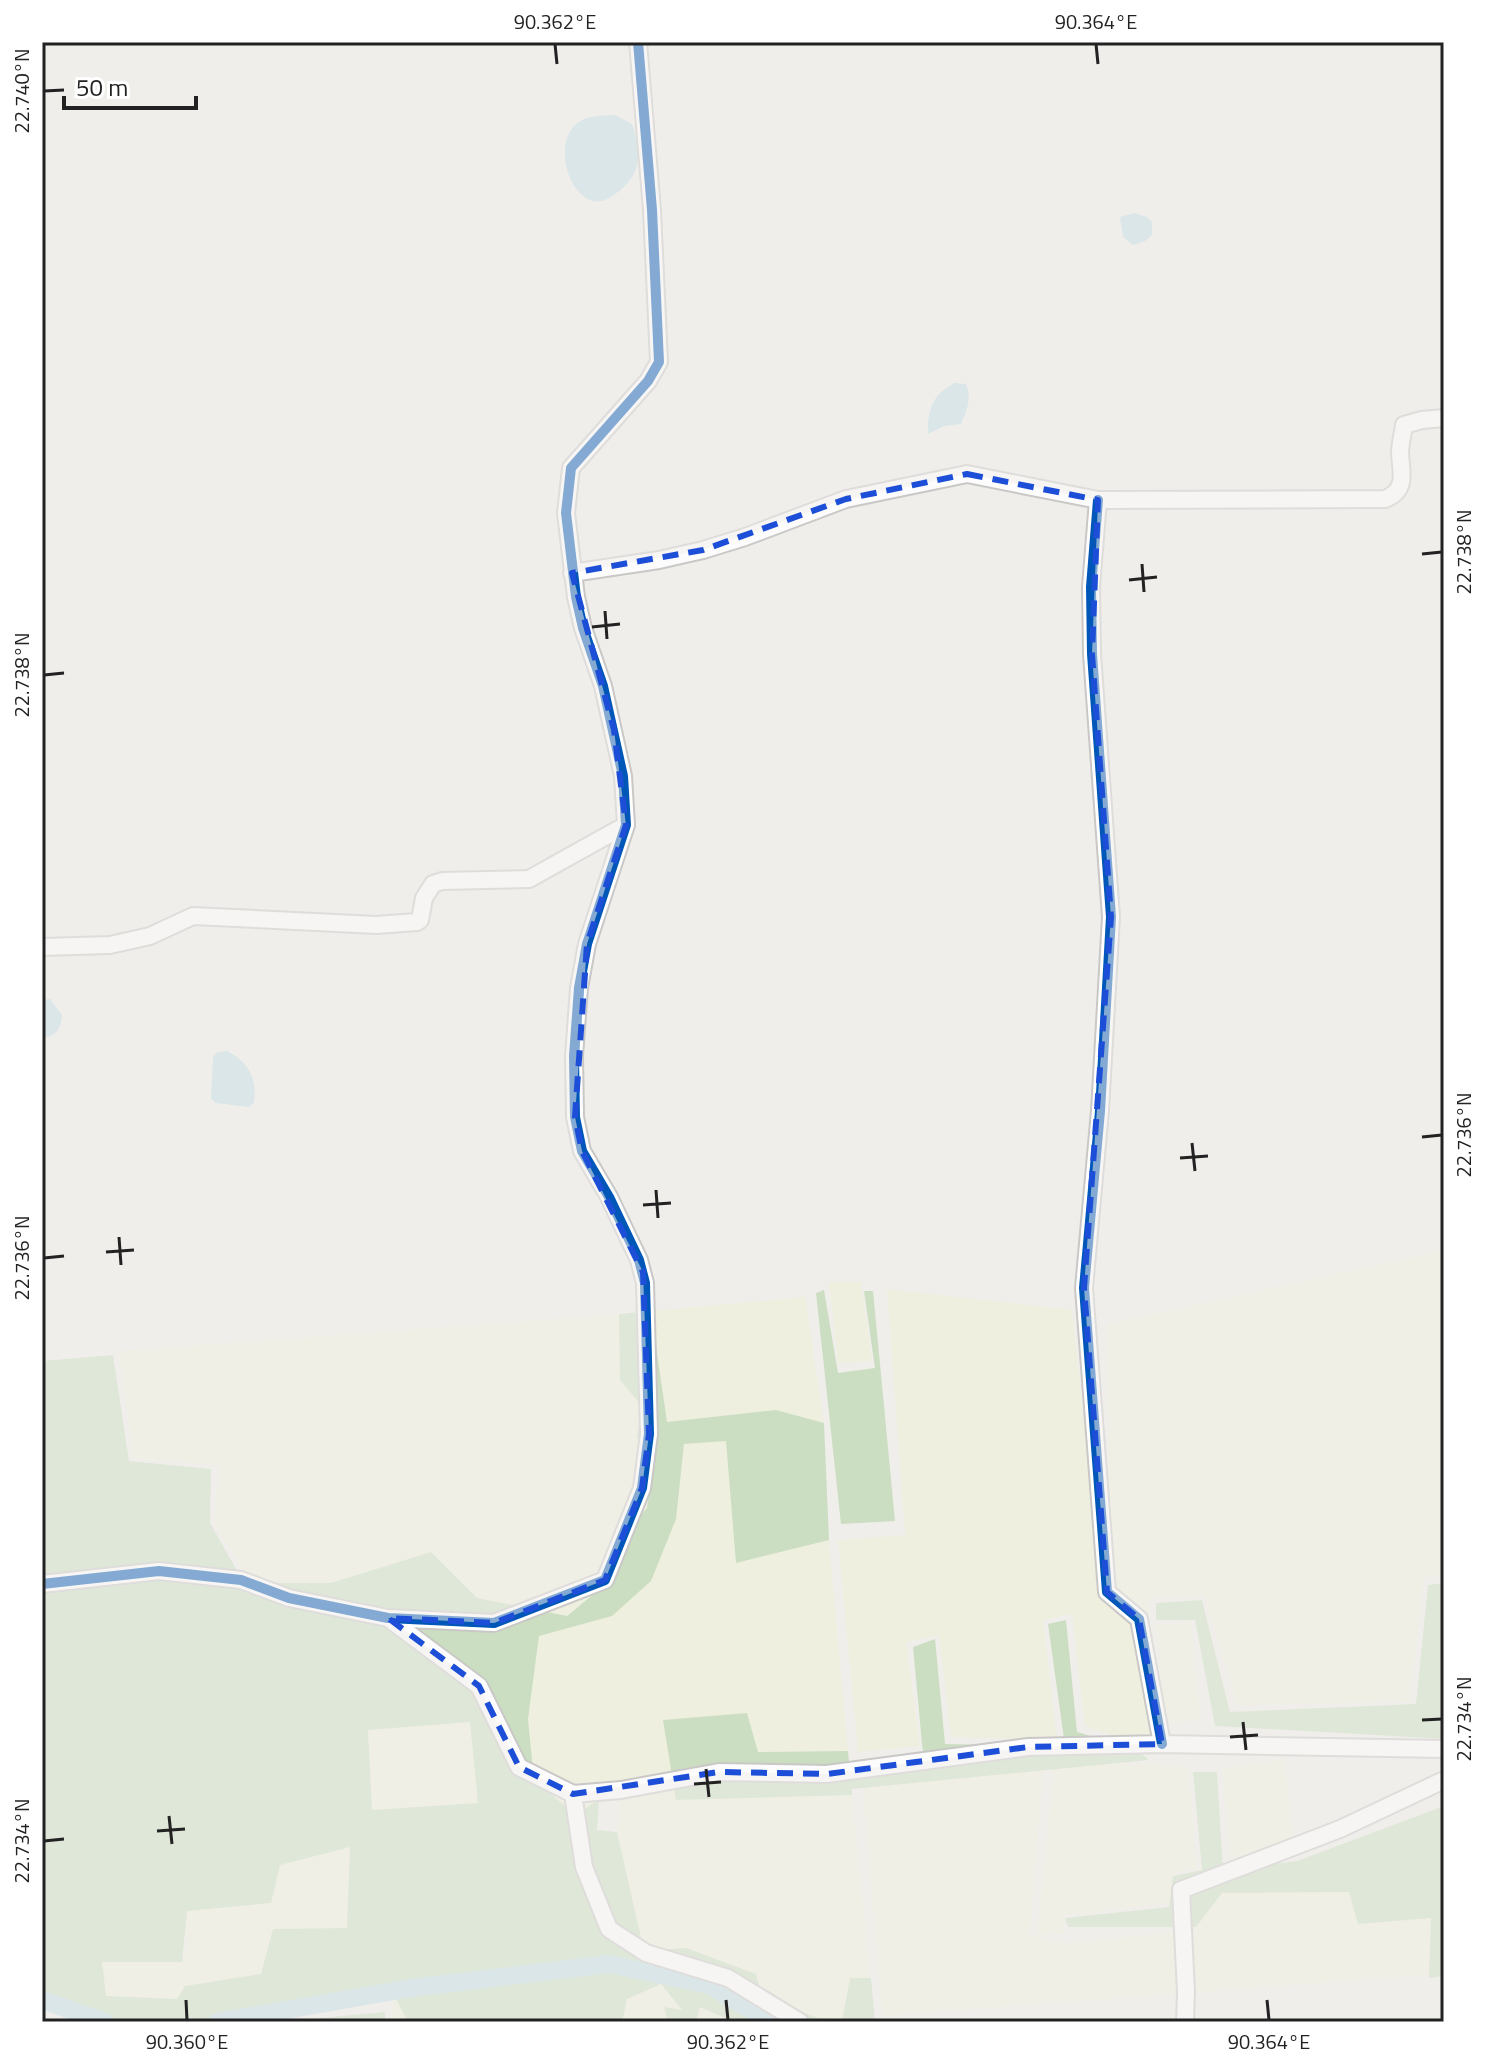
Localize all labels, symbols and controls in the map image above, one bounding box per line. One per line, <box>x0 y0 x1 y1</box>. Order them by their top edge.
text: 90.362°E <box>514 6 596 37</box>
text: 90.364°E <box>1055 6 1137 37</box>
text: 22.740°N <box>6 48 37 134</box>
scale bar <box>64 60 196 110</box>
text: 50 m <box>76 69 128 105</box>
text: 22.738°N <box>1448 509 1479 595</box>
text: 22.738°N <box>6 632 37 718</box>
text: 22.736°N <box>1448 1092 1479 1178</box>
text: 22.736°N <box>6 1215 37 1301</box>
text: 22.734°N <box>1448 1676 1479 1762</box>
text: 22.734°N <box>6 1798 37 1884</box>
text: 90.360°E <box>146 2026 228 2057</box>
text: 90.362°E <box>687 2026 769 2057</box>
text: 90.364°E <box>1228 2026 1310 2057</box>

